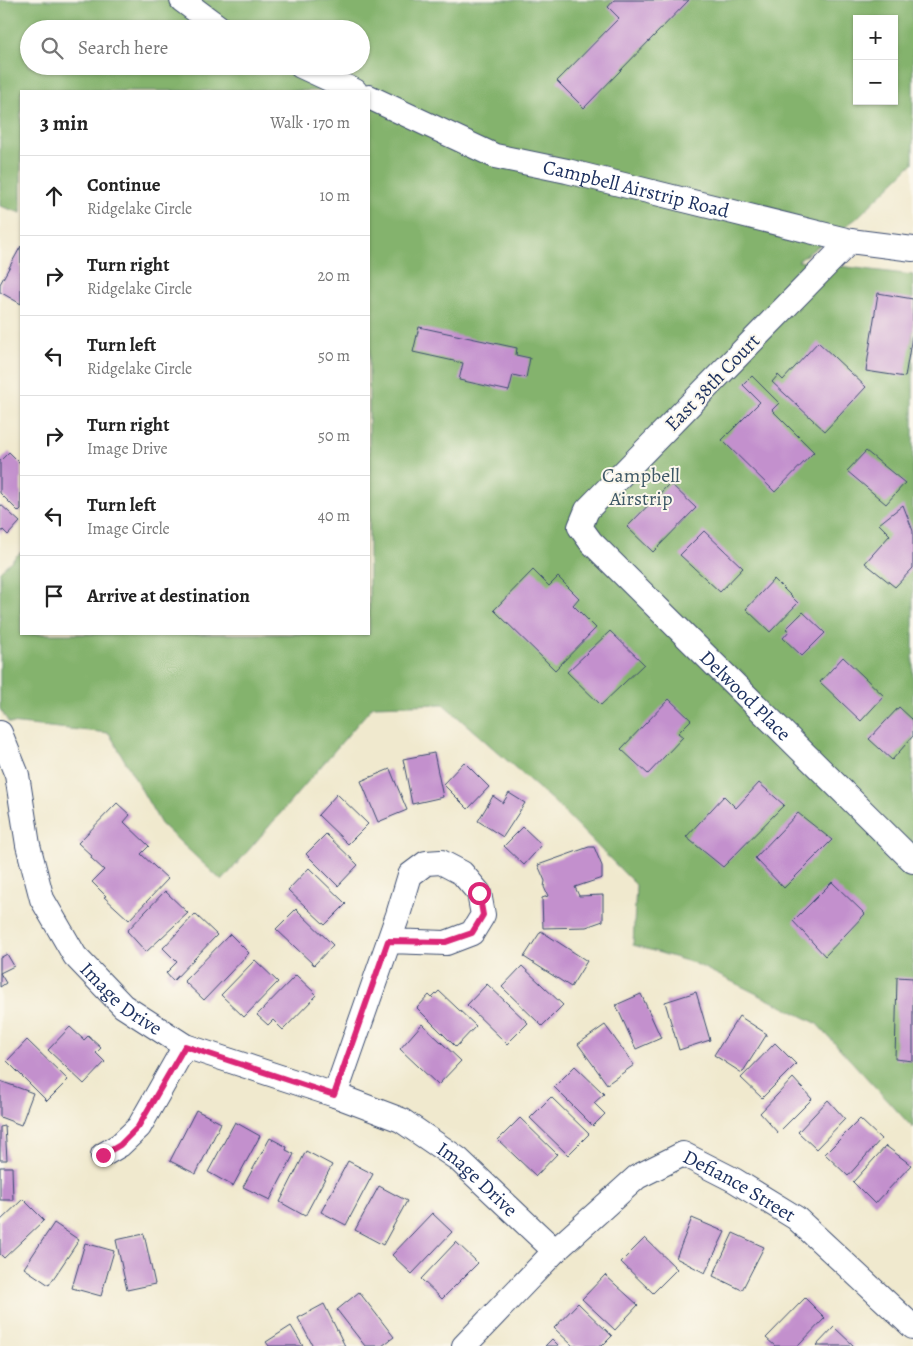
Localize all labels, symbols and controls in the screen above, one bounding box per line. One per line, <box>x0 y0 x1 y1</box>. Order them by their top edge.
map controls <box>853 15 898 105</box>
button: + <box>853 15 898 60</box>
search box <box>20 20 370 75</box>
icon: search <box>38 34 66 62</box>
text: Search here <box>78 35 168 61</box>
button: − <box>853 60 898 105</box>
text: 3 min <box>40 109 88 137</box>
text: Walk · 170 m <box>270 112 350 134</box>
street label: Campbell Airstrip Road <box>541 153 732 225</box>
text: Continue <box>87 172 161 198</box>
icon: ahead <box>40 182 68 210</box>
text: 10 m <box>320 185 350 207</box>
text: Ridgelake Circle <box>87 198 192 220</box>
text: Turn right <box>87 252 169 278</box>
icon: right <box>40 262 68 290</box>
text: 20 m <box>317 265 350 287</box>
text: Ridgelake Circle <box>87 278 192 300</box>
street label: East 38th Court <box>659 327 766 437</box>
text: Turn left <box>87 332 156 358</box>
icon: left <box>40 342 68 370</box>
text: 50 m <box>318 345 350 367</box>
text: Ridgelake Circle <box>87 358 192 380</box>
text: Turn right <box>87 412 169 438</box>
icon: right <box>40 422 68 450</box>
text: 50 m <box>318 425 350 447</box>
text: Image Drive <box>87 438 168 460</box>
park label: Campbell Airstrip <box>602 462 680 512</box>
text: Turn left <box>87 492 156 518</box>
icon: left <box>40 502 68 530</box>
text: 40 m <box>318 505 350 527</box>
text: Image Circle <box>87 518 170 540</box>
icon: arrive <box>40 582 68 610</box>
text: Arrive at destination <box>87 583 250 609</box>
street label: Delwood Place <box>694 644 797 747</box>
route start <box>468 882 491 905</box>
street label: Image Drive <box>74 956 167 1042</box>
street label: Image Drive <box>431 1135 524 1223</box>
street label: Defiance Street <box>678 1143 801 1229</box>
route end <box>92 1144 115 1167</box>

